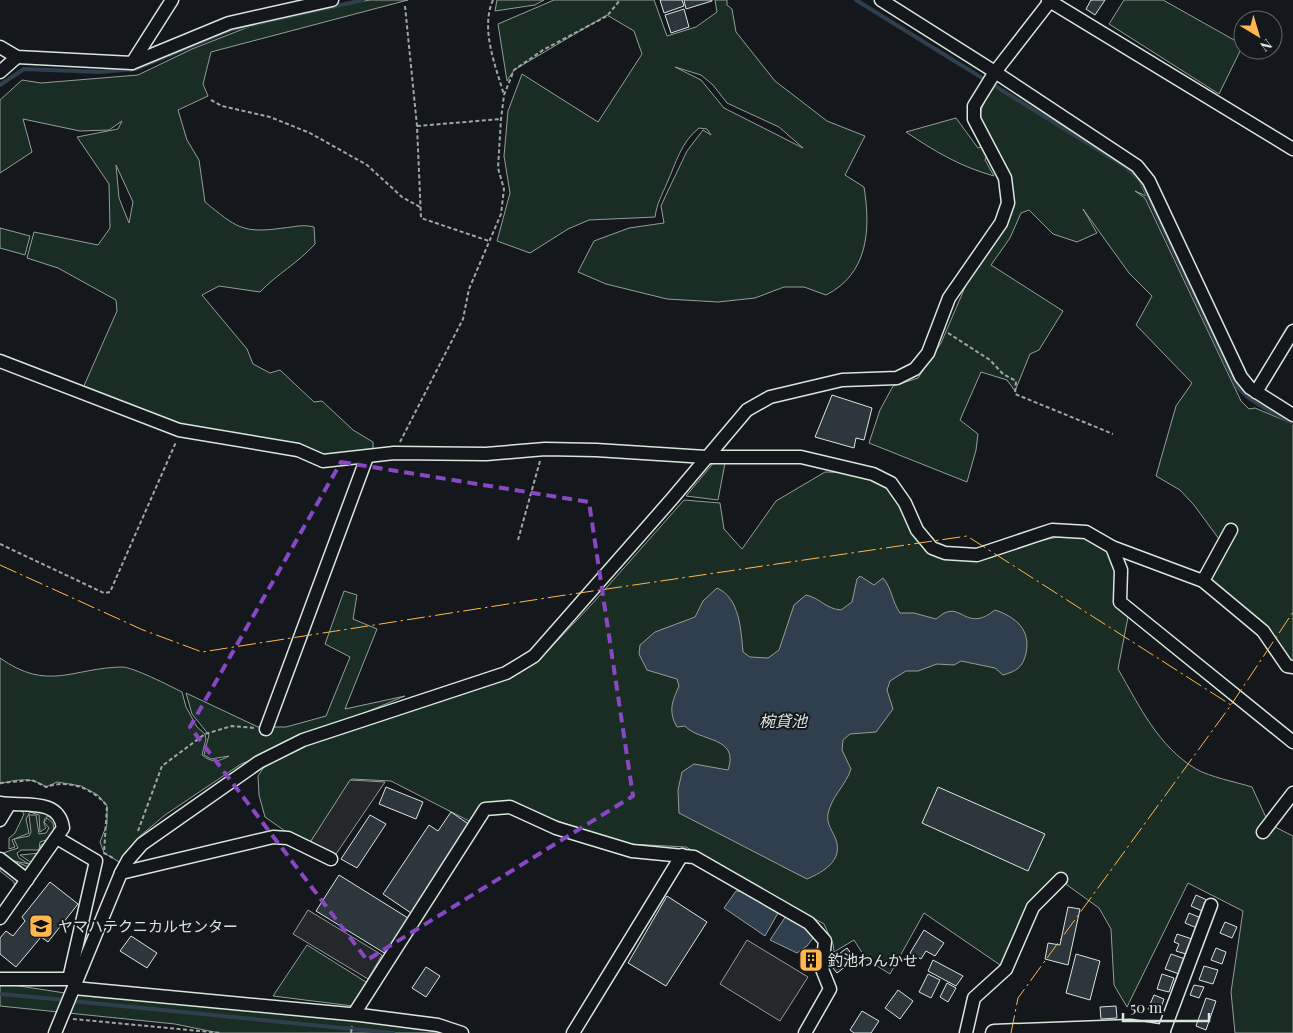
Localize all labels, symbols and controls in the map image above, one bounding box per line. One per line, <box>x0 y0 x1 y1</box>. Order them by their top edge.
north arrow <box>1233 10 1283 60</box>
text: N <box>1256 35 1276 56</box>
water label: 椀貸池 <box>759 710 809 731</box>
school or university icon: ヤマハテクニカルセンター <box>28 913 54 939</box>
place label: ヤマハテクニカルセンター <box>58 916 238 936</box>
building icon: 釣池わんかせ <box>798 947 824 973</box>
place label: 釣池わんかせ <box>828 950 918 970</box>
scale bar <box>1123 990 1209 1022</box>
text: 50 m <box>1130 997 1163 1017</box>

